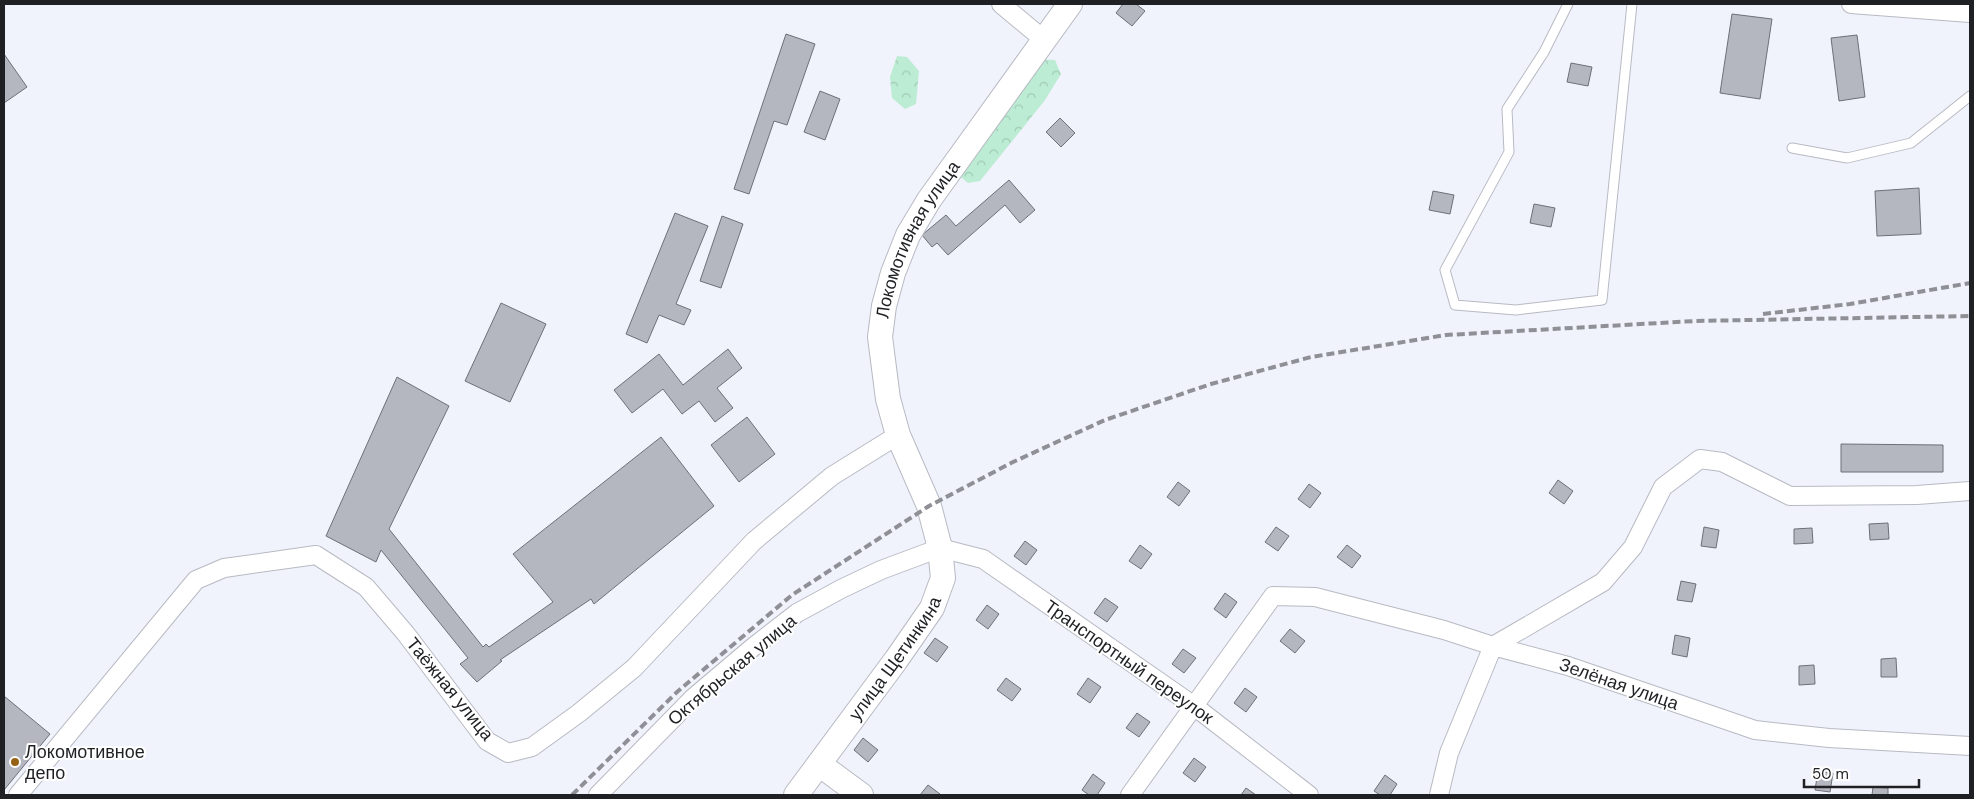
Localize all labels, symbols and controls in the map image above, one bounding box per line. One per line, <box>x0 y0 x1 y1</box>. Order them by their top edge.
street label: Локомотивная улица <box>871 155 966 320</box>
street label: улица Щетинкина <box>843 592 947 725</box>
street label: Транспортный переулок <box>1040 595 1218 730</box>
street label: Октябрьская улица <box>663 608 802 731</box>
street label: Таёжная улица <box>401 632 500 746</box>
street label: Зелёная улица <box>1556 652 1683 716</box>
place label: Локомотивное депо <box>25 740 145 785</box>
marker: Локомотивное депо <box>9 756 21 768</box>
scale bar <box>1804 756 1919 788</box>
text: 50 m <box>1812 764 1849 784</box>

